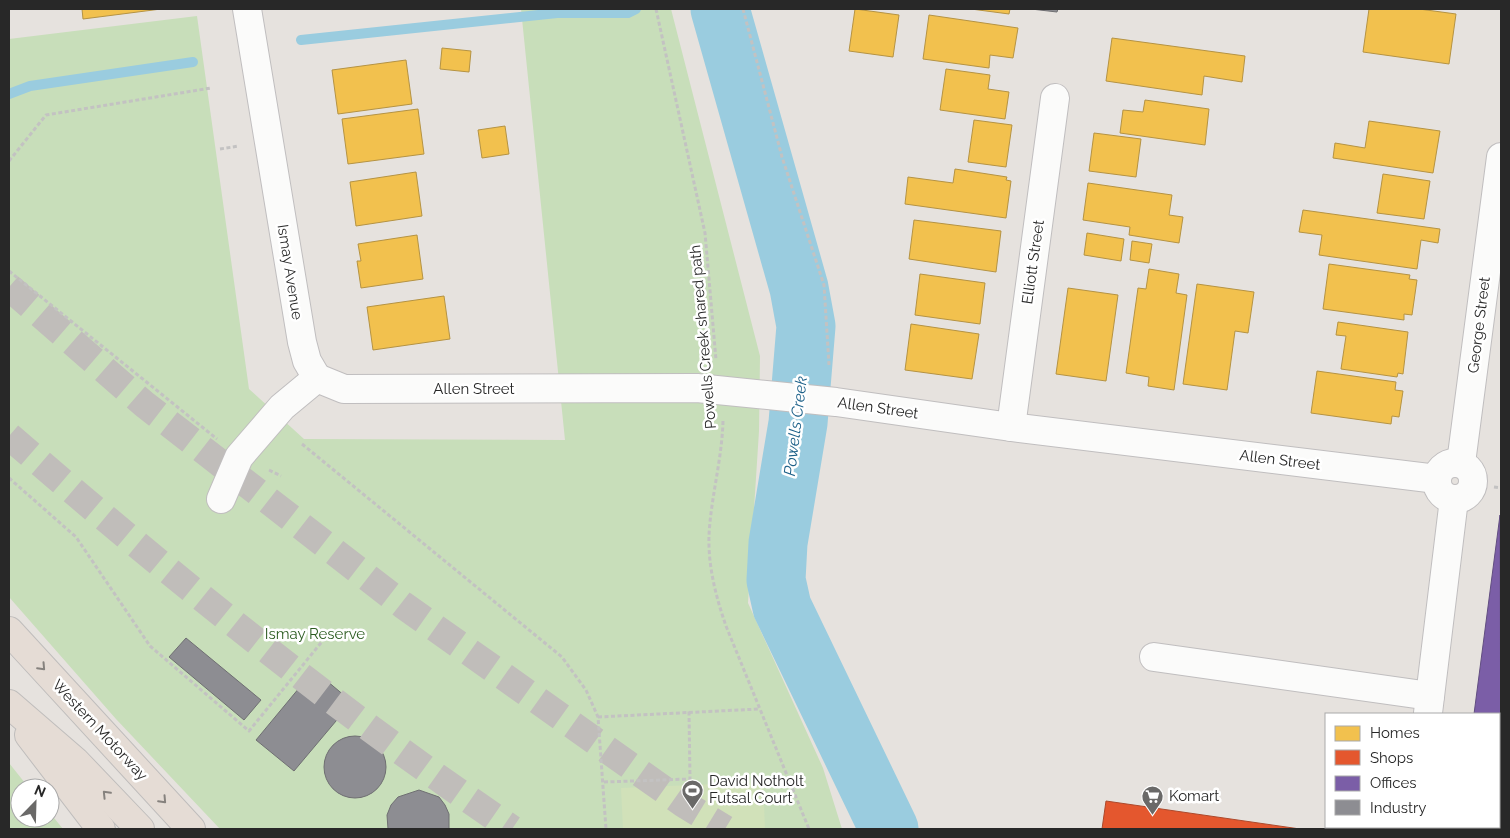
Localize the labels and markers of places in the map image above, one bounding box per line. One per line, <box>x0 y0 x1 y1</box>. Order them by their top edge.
place label: David Notholt Futsal Court <box>709 772 804 807</box>
sports icon: David Notholt Futsal Court <box>681 778 705 809</box>
supermarket icon: Komart <box>1141 784 1165 815</box>
place label: Komart <box>1169 787 1219 805</box>

